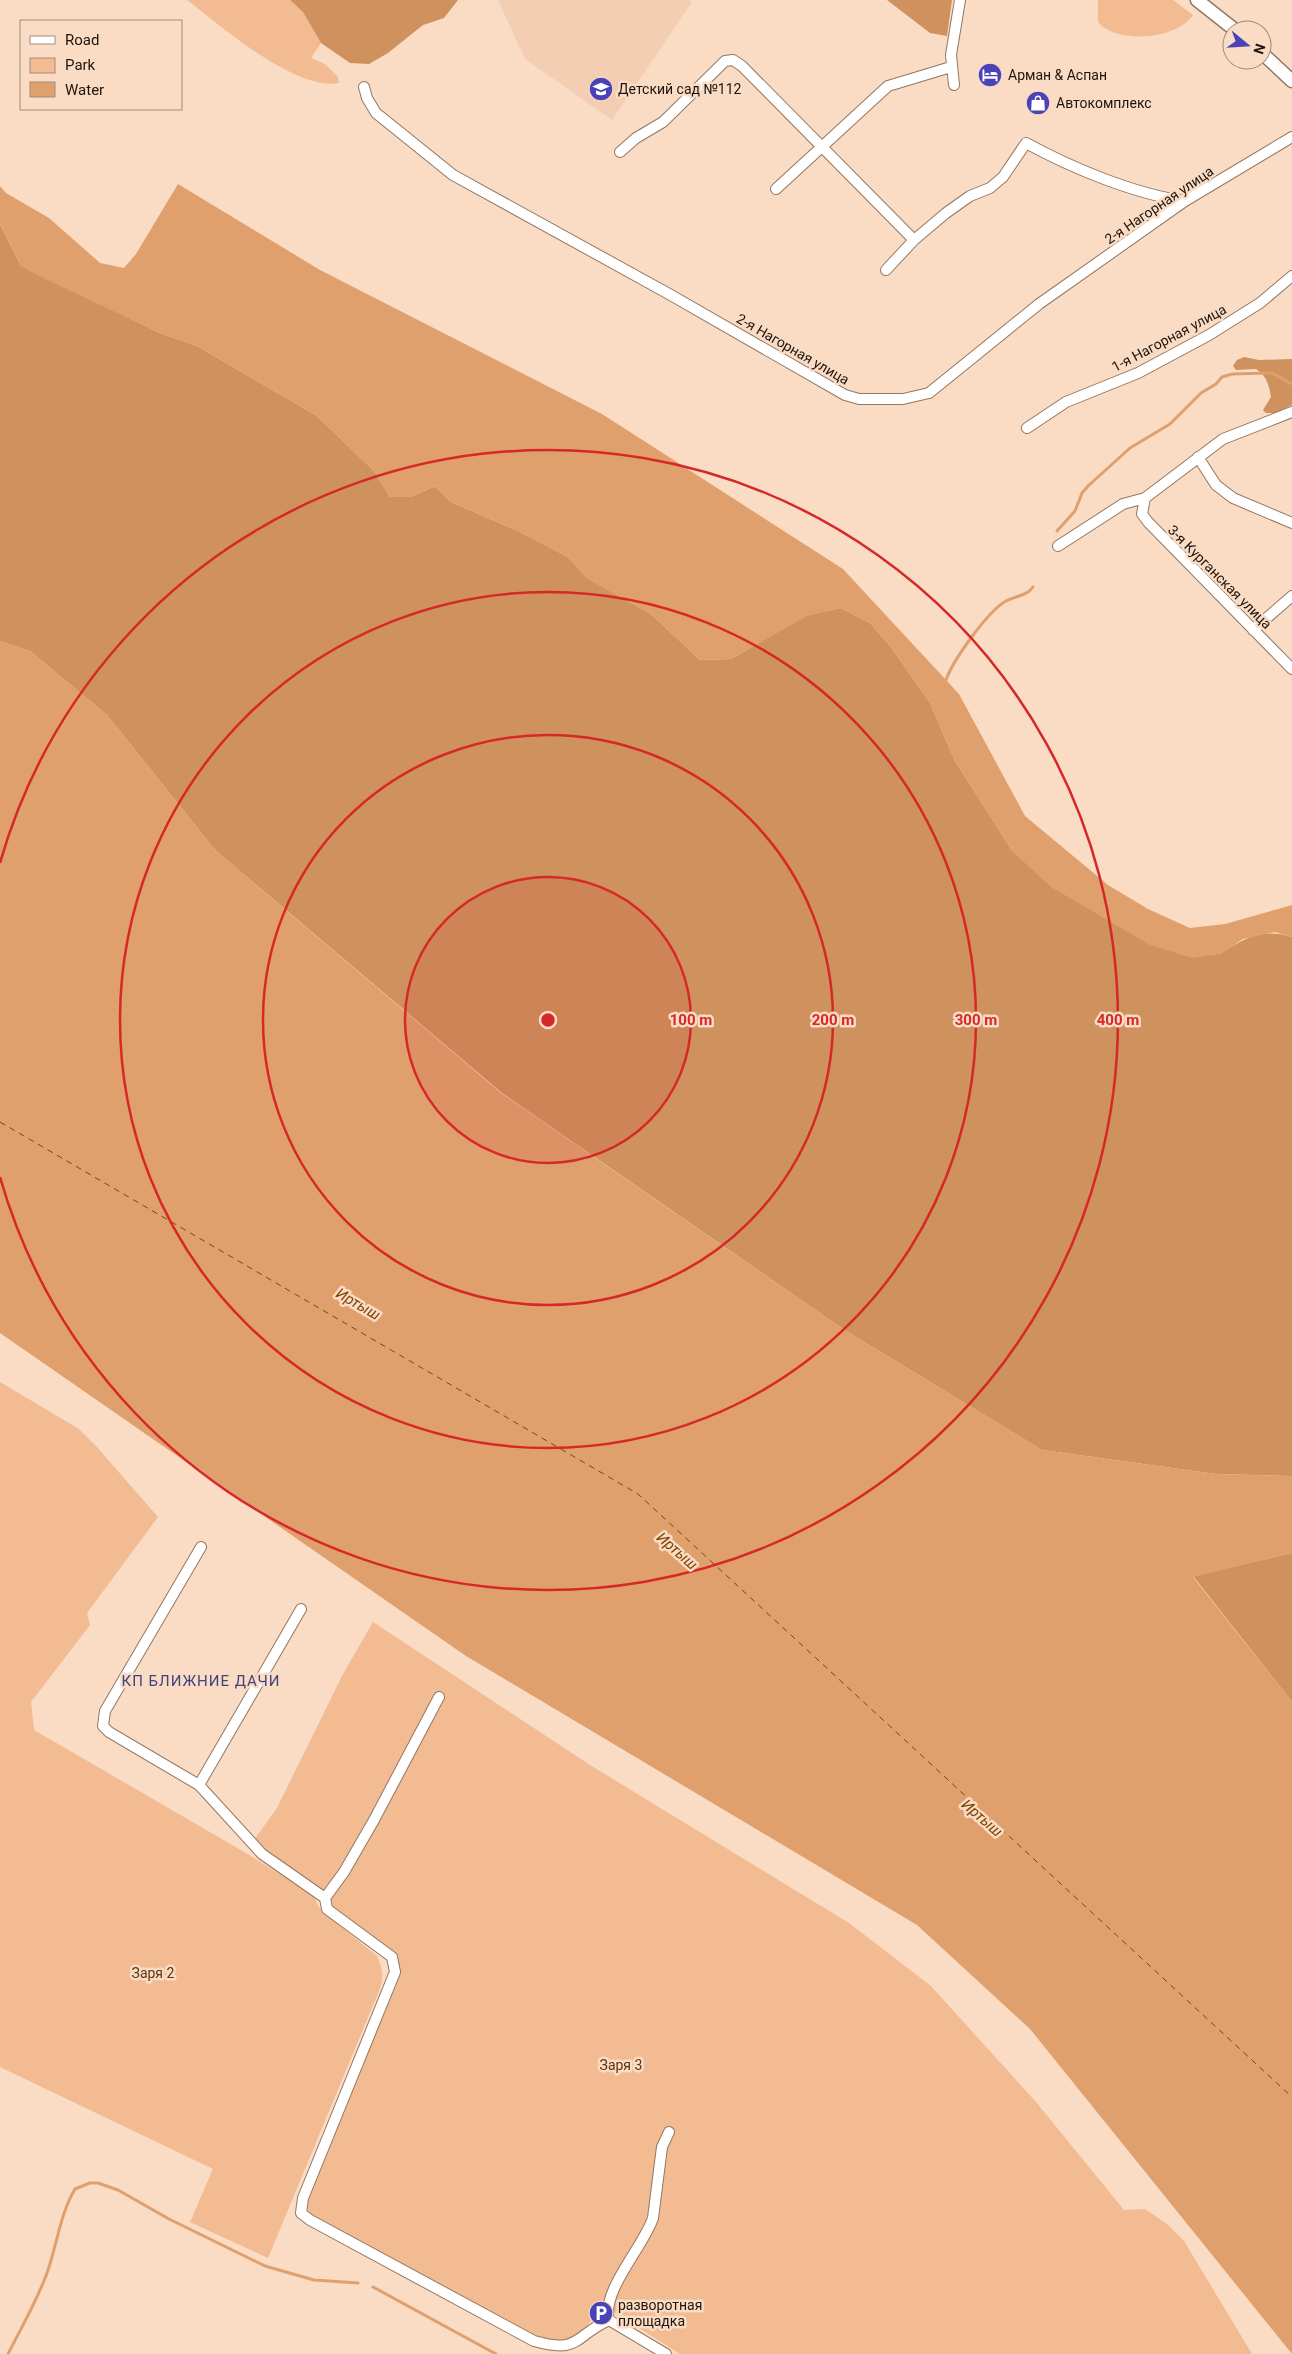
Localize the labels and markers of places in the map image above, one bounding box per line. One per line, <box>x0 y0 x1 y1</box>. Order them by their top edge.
hotel icon: Арман & Аспан <box>977 62 1003 88</box>
place label: Арман & Аспан <box>1008 67 1107 83</box>
school or university icon: Детский сад №112 <box>588 76 614 102</box>
place label: Детский сад №112 <box>618 81 742 97</box>
shop icon: Автокомплекс <box>1025 90 1051 116</box>
place label: Автокомплекс <box>1056 95 1152 111</box>
centre of rings <box>539 1011 557 1029</box>
place label: разворотная площадка <box>618 2297 702 2329</box>
parking icon: разворотная площадка <box>588 2300 614 2326</box>

